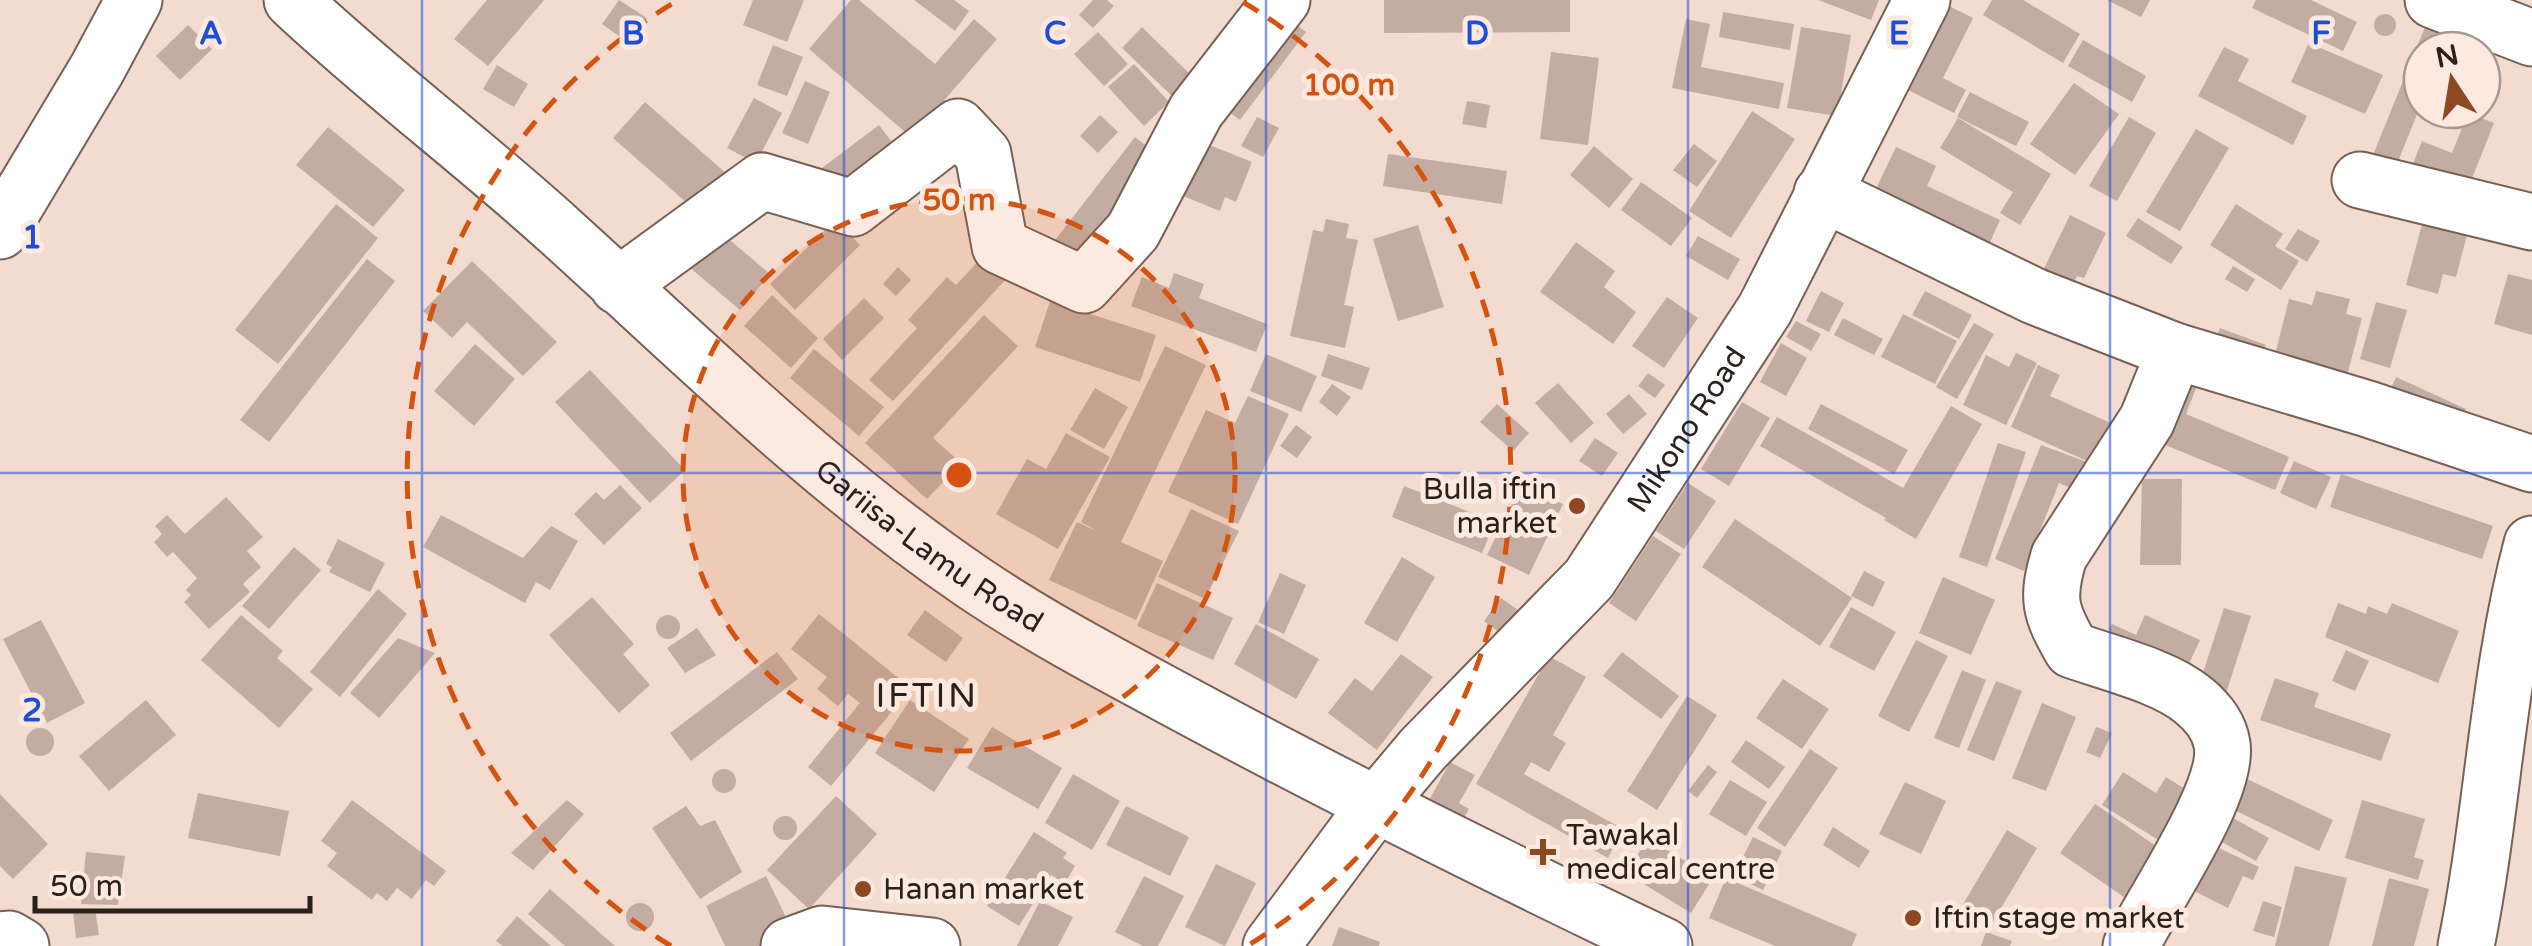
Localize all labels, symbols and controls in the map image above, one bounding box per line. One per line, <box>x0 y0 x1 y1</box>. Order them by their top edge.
text: A <box>199 15 223 53</box>
text: B <box>622 15 644 53</box>
text: C <box>1044 15 1066 53</box>
text: D <box>1465 15 1489 53</box>
text: E <box>1889 15 1909 53</box>
text: F <box>2311 15 2331 53</box>
north arrow <box>2402 30 2502 130</box>
text: N <box>2432 38 2462 75</box>
text: 100 m <box>1303 67 1395 104</box>
text: 50 m <box>922 182 996 219</box>
text: 1 <box>22 219 42 257</box>
street label: Mikono Road <box>1619 340 1754 519</box>
street label: Gariisa-Lamu Road <box>808 451 1050 641</box>
centre of rings <box>941 457 977 493</box>
place label: Bulla iftin market <box>1423 471 1557 542</box>
marker: Bulla iftin market <box>1566 495 1588 517</box>
district label: IFTIN <box>875 675 979 717</box>
text: 2 <box>22 692 42 730</box>
place label: Tawakal medical centre <box>1566 817 1775 888</box>
marker: Tawakal medical centre <box>1530 839 1556 865</box>
scale bar <box>35 851 310 913</box>
text: 50 m <box>50 868 123 905</box>
place label: Hanan market <box>883 871 1084 908</box>
marker: Hanan market <box>852 878 874 900</box>
place label: Iftin stage market <box>1933 900 2184 937</box>
marker: Iftin stage market <box>1902 907 1924 929</box>

